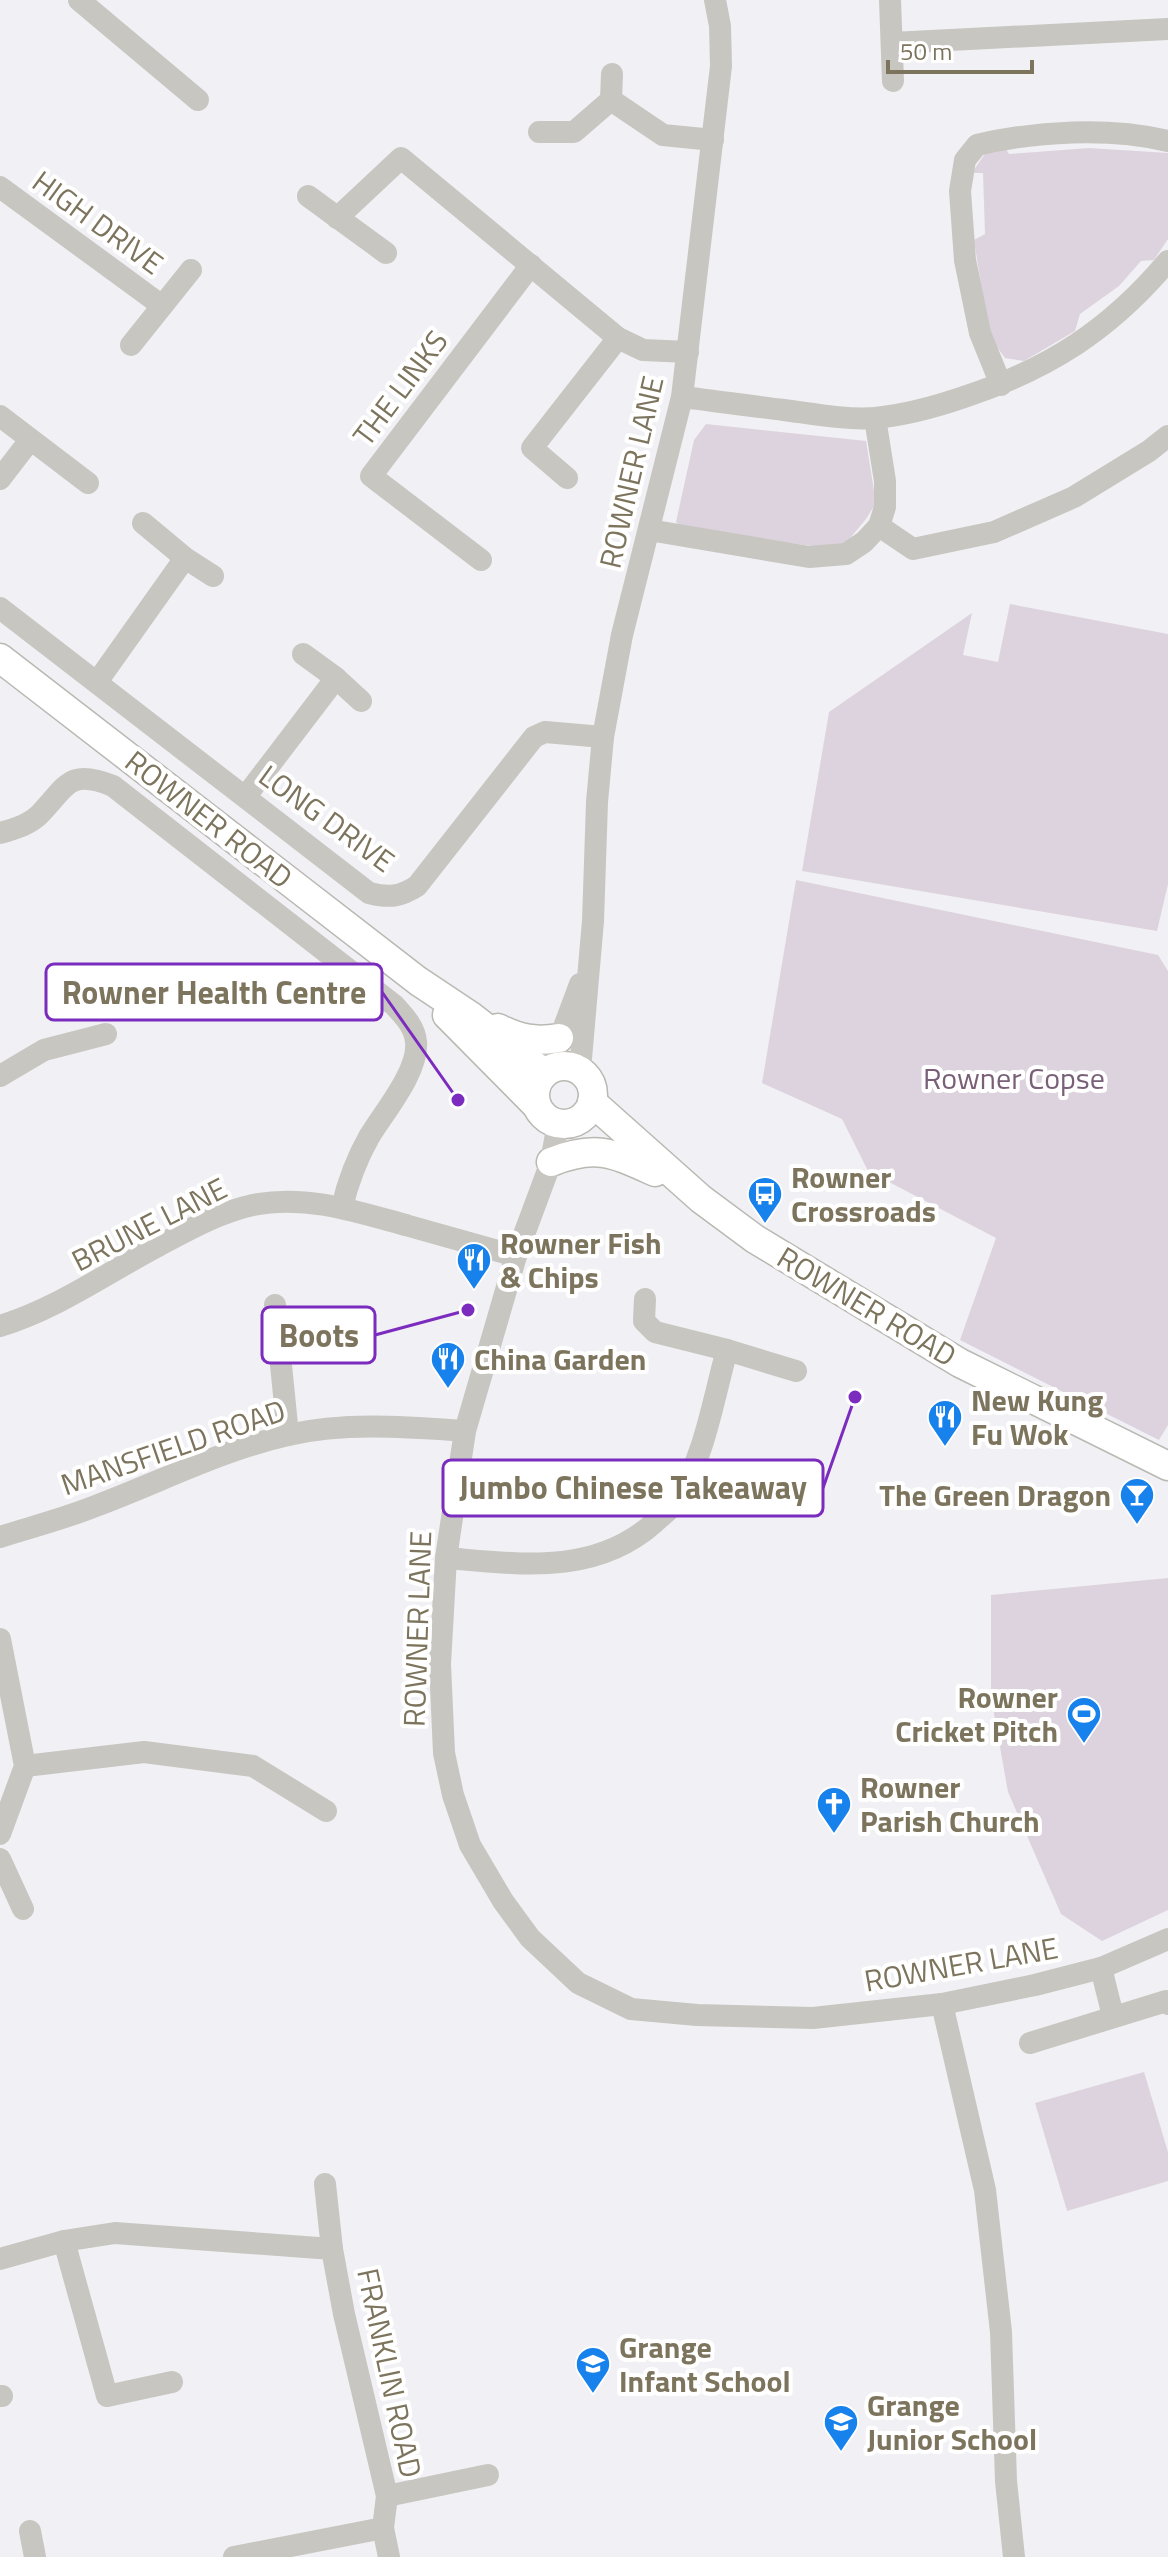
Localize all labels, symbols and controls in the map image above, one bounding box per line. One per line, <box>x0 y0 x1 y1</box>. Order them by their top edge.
scale bar <box>888 24 1032 74</box>
text: 50 m <box>900 33 952 69</box>
street label: HIGH DRIVE <box>23 159 173 285</box>
street label: THE LINKS <box>341 320 459 456</box>
street label: ROWNER LANE <box>587 371 675 573</box>
street label: ROWNER ROAD <box>115 739 303 899</box>
street label: LONG DRIVE <box>249 753 405 883</box>
callout: Rowner Health Centre <box>46 964 382 1020</box>
text: Rowner Health Centre <box>62 968 366 1016</box>
park label: Rowner Copse <box>923 1055 1105 1101</box>
place label: Rowner Crossroads <box>791 1154 936 1234</box>
street label: BRUNE LANE <box>63 1165 235 1283</box>
bus stop icon: Rowner Crossroads <box>746 1175 784 1225</box>
place label: Rowner Fish & Chips <box>500 1220 662 1300</box>
street label: ROWNER ROAD <box>769 1234 965 1378</box>
restaurant icon: Rowner Fish & Chips <box>455 1241 493 1291</box>
callout: Boots <box>262 1307 375 1363</box>
text: Boots <box>279 1311 359 1359</box>
place label: China Garden <box>474 1336 646 1382</box>
restaurant icon: China Garden <box>429 1340 467 1390</box>
place label: New Kung Fu Wok <box>971 1377 1103 1457</box>
street label: MANSFIELD ROAD <box>54 1387 292 1507</box>
restaurant icon: New Kung Fu Wok <box>926 1398 964 1448</box>
callout: Jumbo Chinese Takeaway <box>443 1460 823 1516</box>
text: Jumbo Chinese Takeaway <box>459 1463 807 1511</box>
place label: The Green Dragon <box>879 1472 1111 1518</box>
bar icon: The Green Dragon <box>1118 1476 1156 1526</box>
street label: ROWNER LANE <box>391 1530 443 1728</box>
place label: Rowner Cricket Pitch <box>895 1674 1058 1754</box>
sports icon: Rowner Cricket Pitch <box>1065 1695 1103 1745</box>
place label: Rowner Parish Church <box>860 1764 1040 1844</box>
church icon: Rowner Parish Church <box>815 1785 853 1835</box>
street label: ROWNER LANE <box>861 1924 1061 2004</box>
street label: FRANKLIN ROAD <box>345 2264 435 2482</box>
place label: Grange Infant School <box>619 2324 791 2404</box>
school or university icon: Grange Infant School <box>574 2345 612 2395</box>
place label: Grange Junior School <box>867 2382 1037 2462</box>
school or university icon: Grange Junior School <box>822 2403 860 2453</box>

